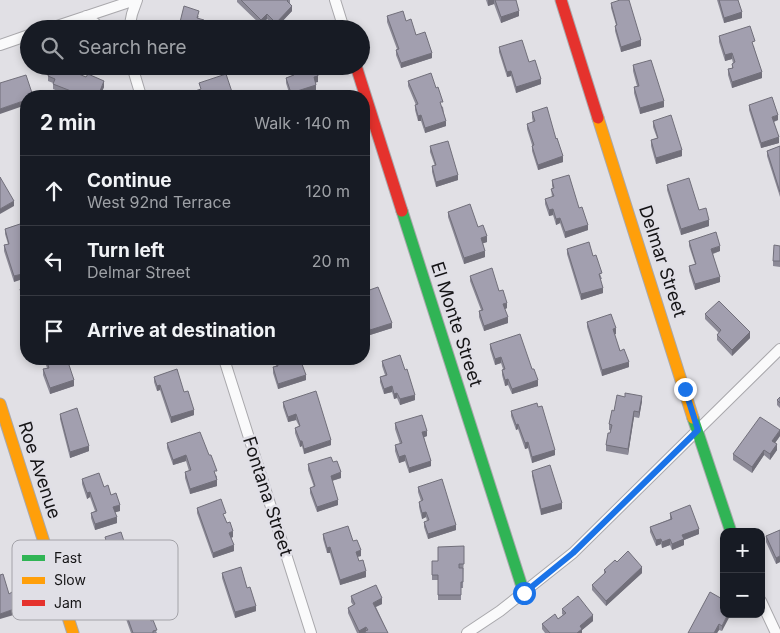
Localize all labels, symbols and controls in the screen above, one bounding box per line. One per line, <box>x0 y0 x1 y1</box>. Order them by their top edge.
search box <box>20 20 370 75</box>
icon: search <box>38 34 66 62</box>
text: Search here <box>78 36 187 59</box>
text: 2 min <box>40 110 96 135</box>
text: Walk · 140 m <box>254 113 350 133</box>
text: Continue <box>87 169 172 192</box>
icon: ahead <box>40 177 68 205</box>
text: 120 m <box>305 181 350 201</box>
text: West 92nd Terrace <box>87 192 231 212</box>
street label: Delmar Street <box>635 202 691 320</box>
text: Turn left <box>87 239 165 262</box>
icon: left <box>40 247 68 275</box>
text: 20 m <box>312 251 350 271</box>
street label: El Monte Street <box>427 259 487 389</box>
text: Delmar Street <box>87 262 190 282</box>
icon: arrive <box>40 317 68 345</box>
text: Arrive at destination <box>87 319 276 342</box>
route end <box>674 378 697 401</box>
street label: Roe Avenue <box>14 419 66 521</box>
street label: Fontana Street <box>239 434 297 558</box>
map controls <box>720 528 765 618</box>
button: + <box>720 528 765 573</box>
legend <box>12 540 178 620</box>
text: Fast <box>54 549 82 566</box>
text: Slow <box>54 571 86 588</box>
button: − <box>720 573 765 618</box>
route start <box>513 582 536 605</box>
text: Jam <box>54 594 82 611</box>

